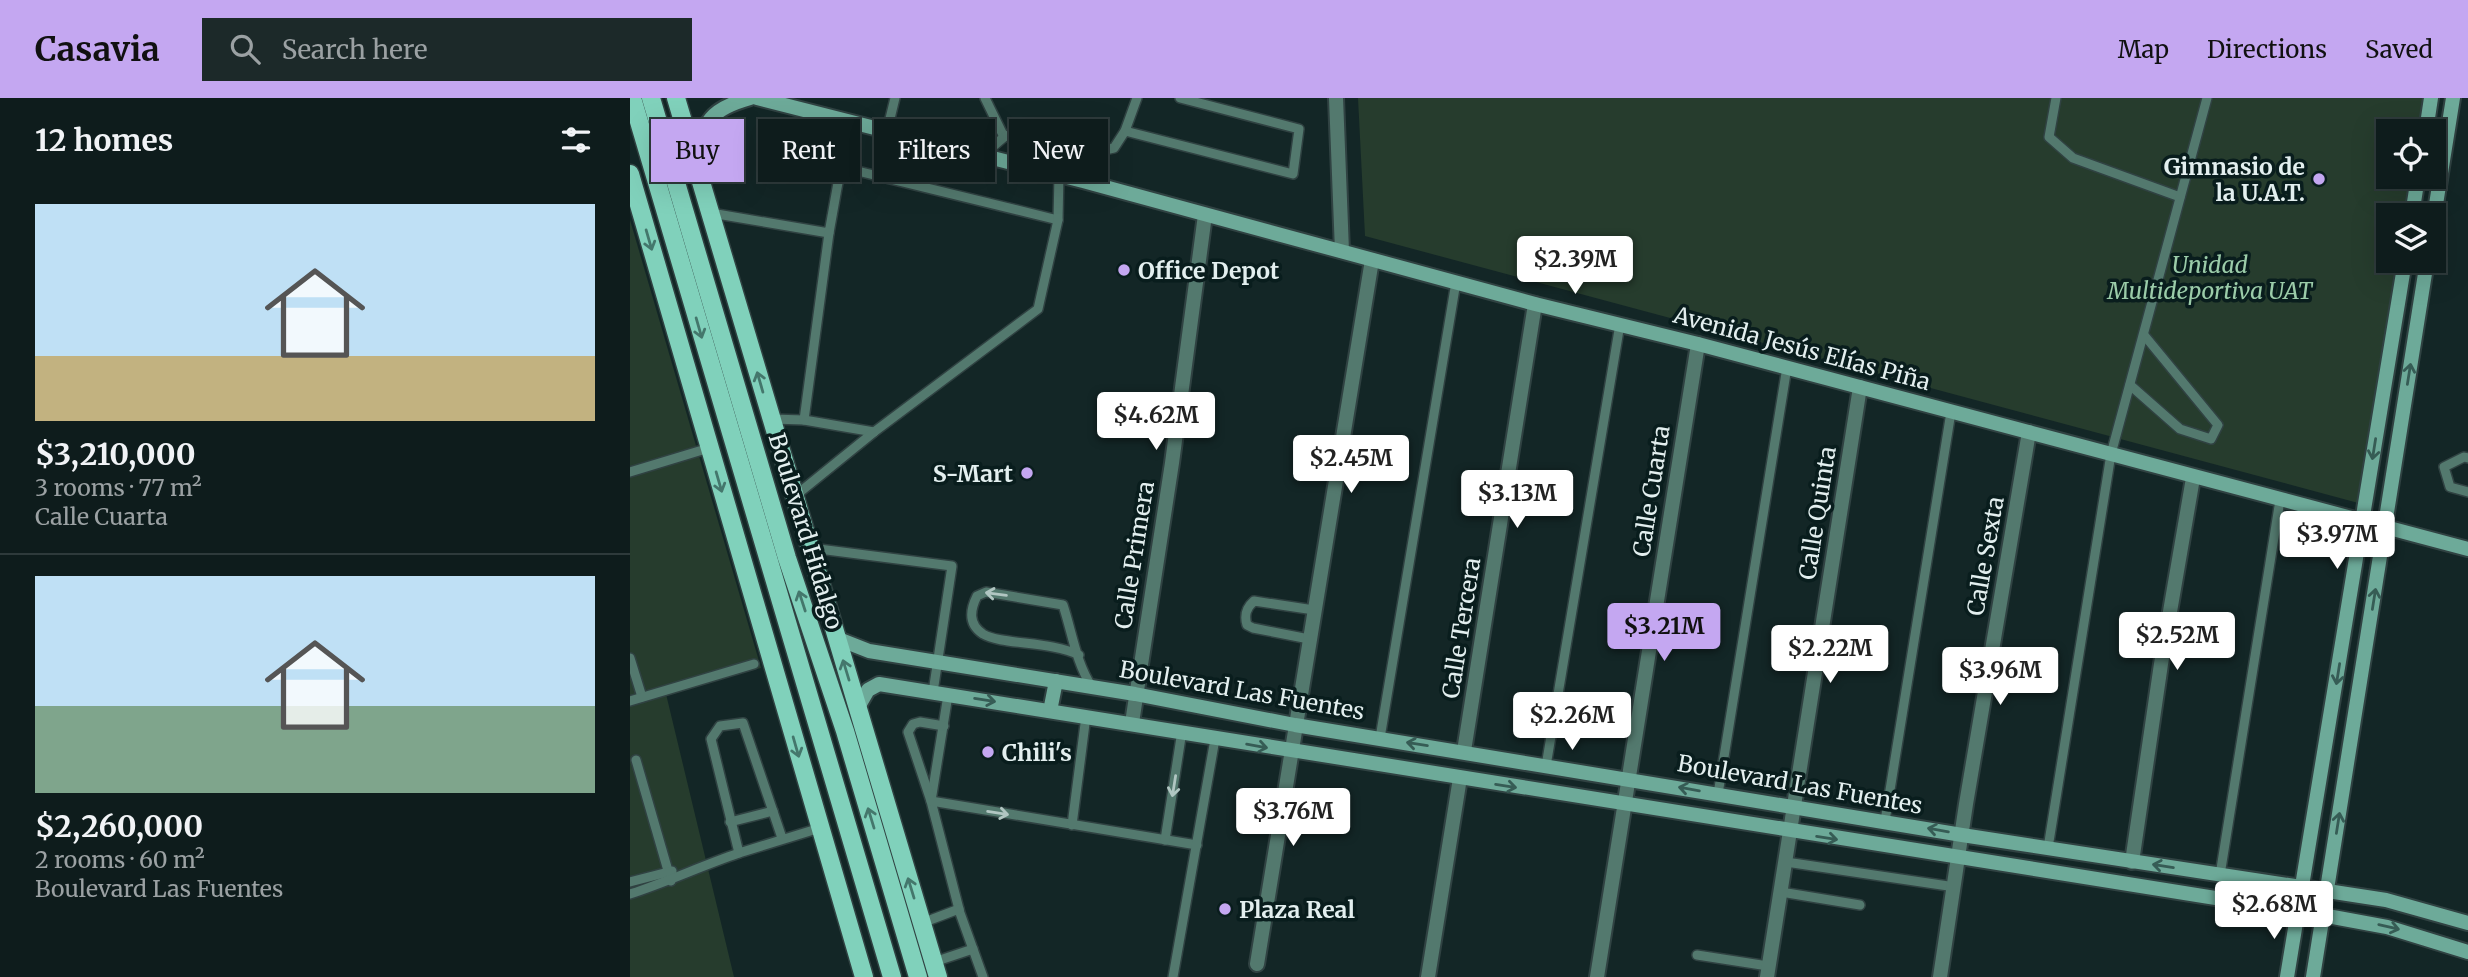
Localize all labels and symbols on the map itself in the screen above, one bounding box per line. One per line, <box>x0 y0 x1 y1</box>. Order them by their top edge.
place label: Gimnasio de la U.A.T. <box>2164 152 2305 207</box>
marker: Gimnasio de la U.A.T. <box>2311 171 2327 187</box>
one-way arrow <box>643 228 656 250</box>
pin: $2.39M <box>1518 236 1632 296</box>
park label: Unidad Multideportiva UAT <box>2107 250 2314 305</box>
place label: Office Depot <box>1138 256 1279 285</box>
marker: Office Depot <box>1116 262 1132 278</box>
street label: Avenida Jesús Elías Piña <box>1669 299 1934 396</box>
one-way arrow <box>694 317 707 339</box>
one-way arrow <box>2403 363 2416 386</box>
one-way arrow <box>753 371 766 394</box>
pin: $4.62M <box>1099 392 1213 452</box>
street label: Calle Cuarta <box>1626 423 1676 559</box>
street label: Boulevard Hidalgo <box>762 429 850 633</box>
pin: $2.45M <box>1294 436 1408 495</box>
one-way arrow <box>2367 437 2380 460</box>
street label: Calle Quinta <box>1792 444 1842 582</box>
place label: S-Mart <box>933 459 1013 488</box>
marker: S-Mart <box>1019 465 1035 481</box>
one-way arrow <box>714 470 727 492</box>
pin: $3.13M <box>1460 470 1574 530</box>
street label: Calle Primera <box>1108 479 1160 631</box>
street label: Calle Sexta <box>1960 494 2010 618</box>
pin: $3.97M <box>2280 512 2394 571</box>
street label: Calle Tercera <box>1436 556 1486 700</box>
one-way arrow <box>985 588 1008 601</box>
one-way arrow <box>2368 588 2381 611</box>
one-way arrow <box>794 590 807 612</box>
pin: $3.21M <box>1607 603 1721 663</box>
pin: $2.52M <box>2120 612 2234 672</box>
pin: $2.22M <box>1773 626 1887 685</box>
pin: $3.96M <box>1943 648 2057 707</box>
street label: Boulevard Las Fuentes <box>1117 654 1367 726</box>
one-way arrow <box>838 660 851 682</box>
one-way arrow <box>2331 662 2344 684</box>
pin: $2.26M <box>1515 692 1629 752</box>
one-way arrow <box>973 694 996 707</box>
one-way arrow <box>790 735 803 758</box>
one-way arrow <box>1406 737 1429 750</box>
place label: Chili's <box>1002 738 1072 767</box>
one-way arrow <box>1245 740 1268 753</box>
marker: Chili's <box>980 744 996 760</box>
street label: Boulevard Las Fuentes <box>1675 748 1925 820</box>
one-way arrow <box>1167 774 1180 796</box>
one-way arrow <box>1494 780 1517 793</box>
one-way arrow <box>1679 782 1701 795</box>
pin: $3.76M <box>1236 788 1350 848</box>
one-way arrow <box>863 807 876 829</box>
one-way arrow <box>986 807 1009 820</box>
one-way arrow <box>2332 812 2345 835</box>
one-way arrow <box>1927 823 1950 837</box>
one-way arrow <box>1815 832 1838 845</box>
one-way arrow <box>2152 859 2175 872</box>
one-way arrow <box>904 877 917 899</box>
pin: $2.68M <box>2217 882 2331 941</box>
place label: Plaza Real <box>1239 895 1355 924</box>
marker: Plaza Real <box>1217 901 1233 917</box>
one-way arrow <box>2377 921 2400 935</box>

